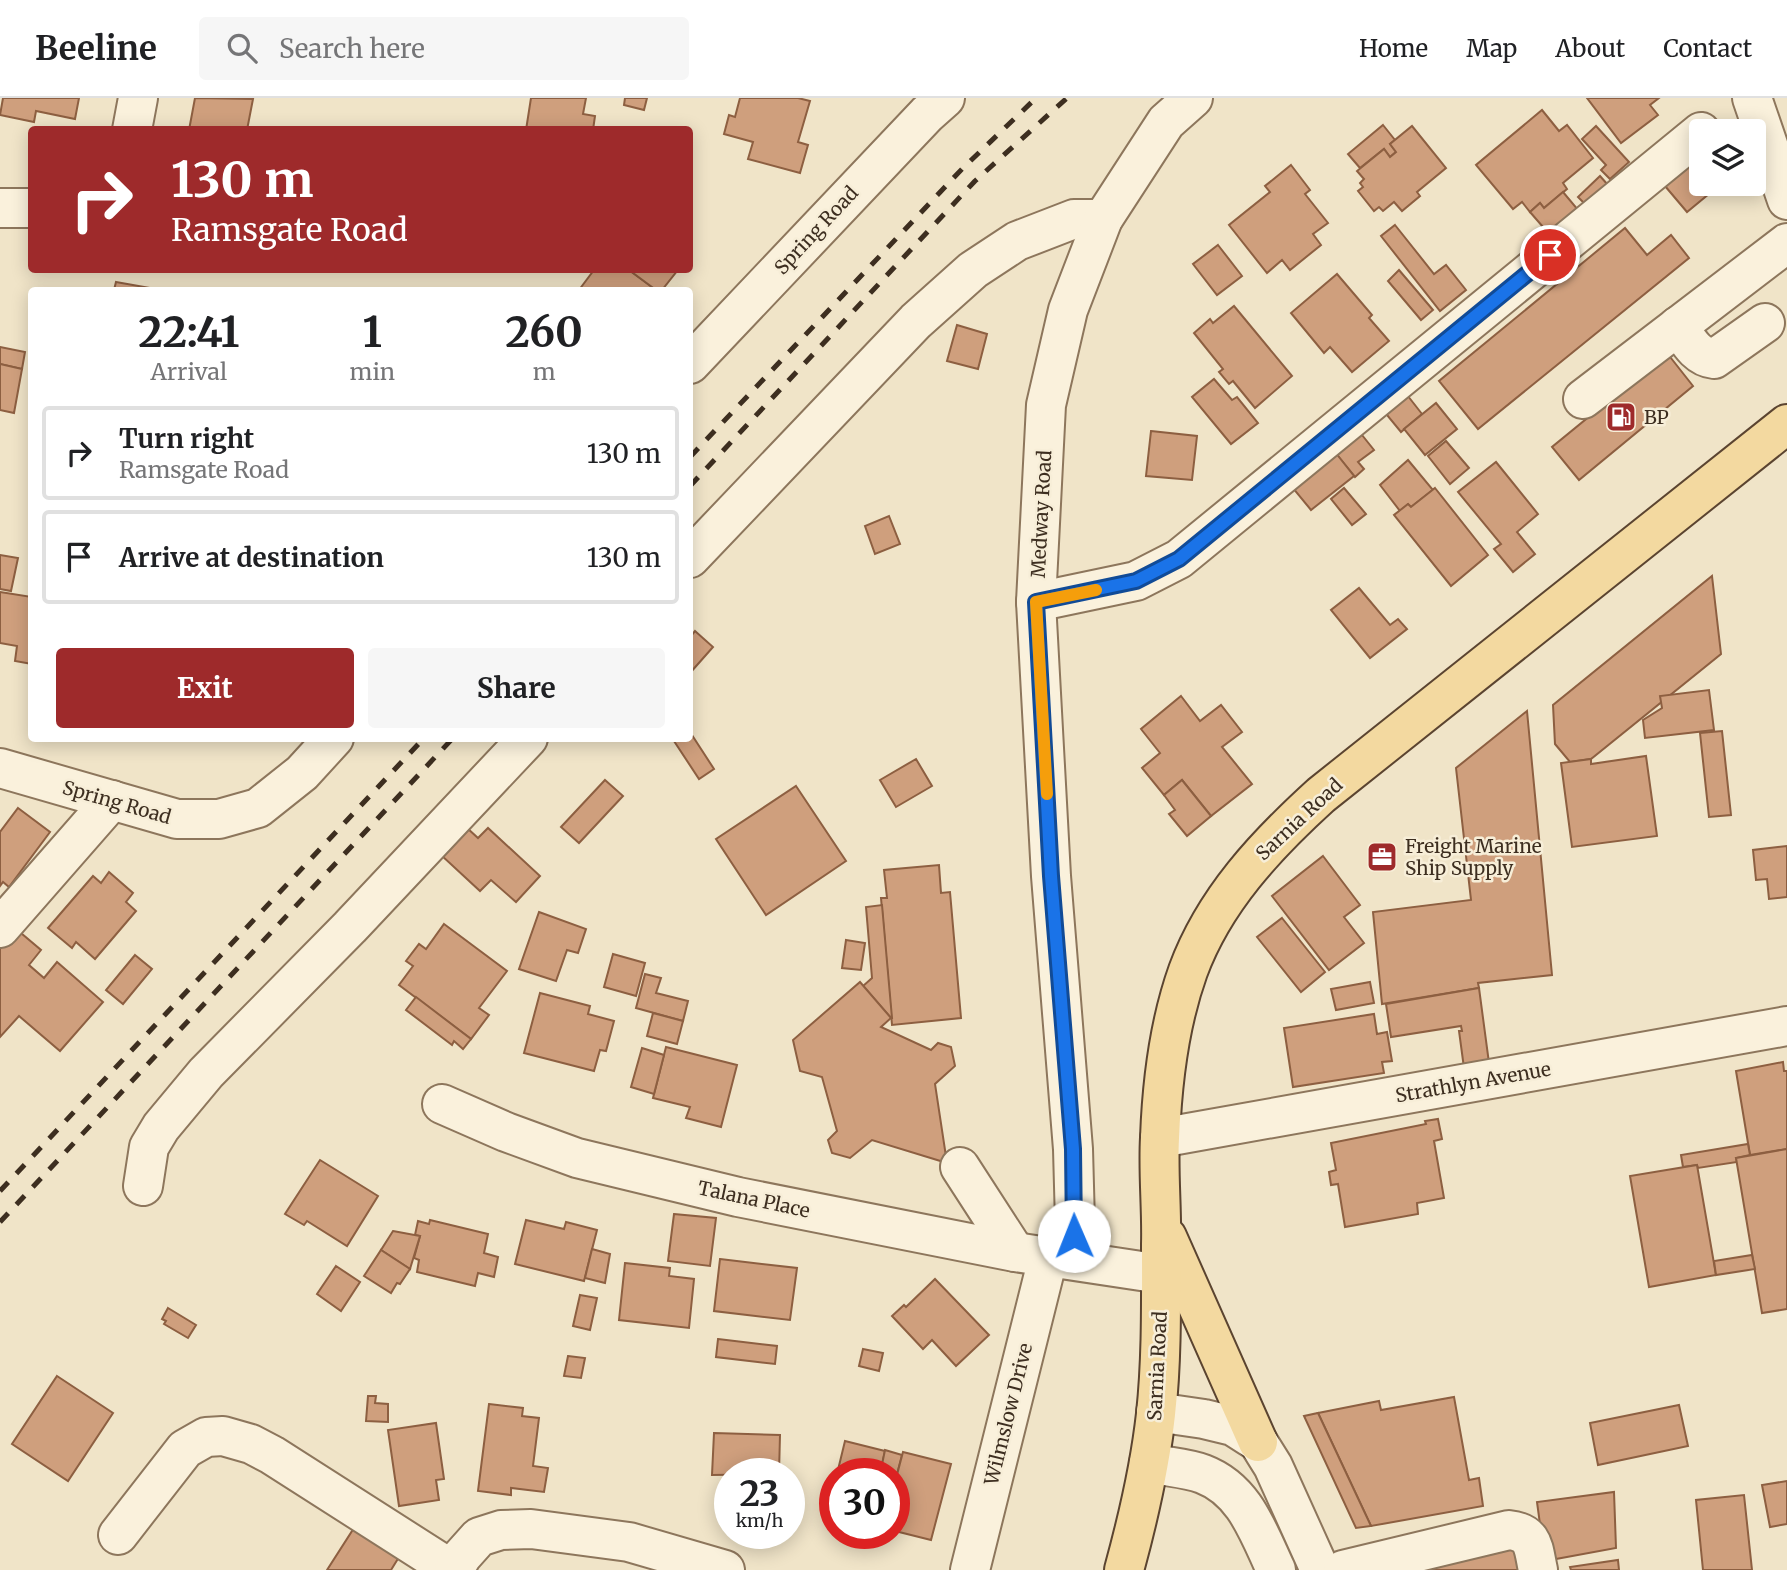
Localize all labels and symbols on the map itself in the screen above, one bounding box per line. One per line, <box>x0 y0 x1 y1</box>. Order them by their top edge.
street label: Spring Road <box>769 181 863 279</box>
pin <box>1520 225 1580 285</box>
fuel station icon: BP <box>1604 400 1638 434</box>
place label: BP <box>1644 405 1669 429</box>
street label: Medway Road <box>1026 450 1056 578</box>
street label: Sarnia Road <box>1251 773 1347 865</box>
street label: Spring Road <box>60 775 174 829</box>
place label: Freight Marine Ship Supply <box>1405 834 1542 880</box>
office icon: Freight Marine Ship Supply <box>1365 840 1399 874</box>
street label: Strathlyn Avenue <box>1393 1057 1553 1107</box>
street label: Talana Place <box>696 1175 812 1223</box>
position arrow <box>1037 1199 1111 1273</box>
street label: Sarnia Road <box>1142 1310 1172 1422</box>
street label: Wilmslow Drive <box>978 1340 1037 1489</box>
speed limit sign: 30 <box>819 1458 910 1549</box>

